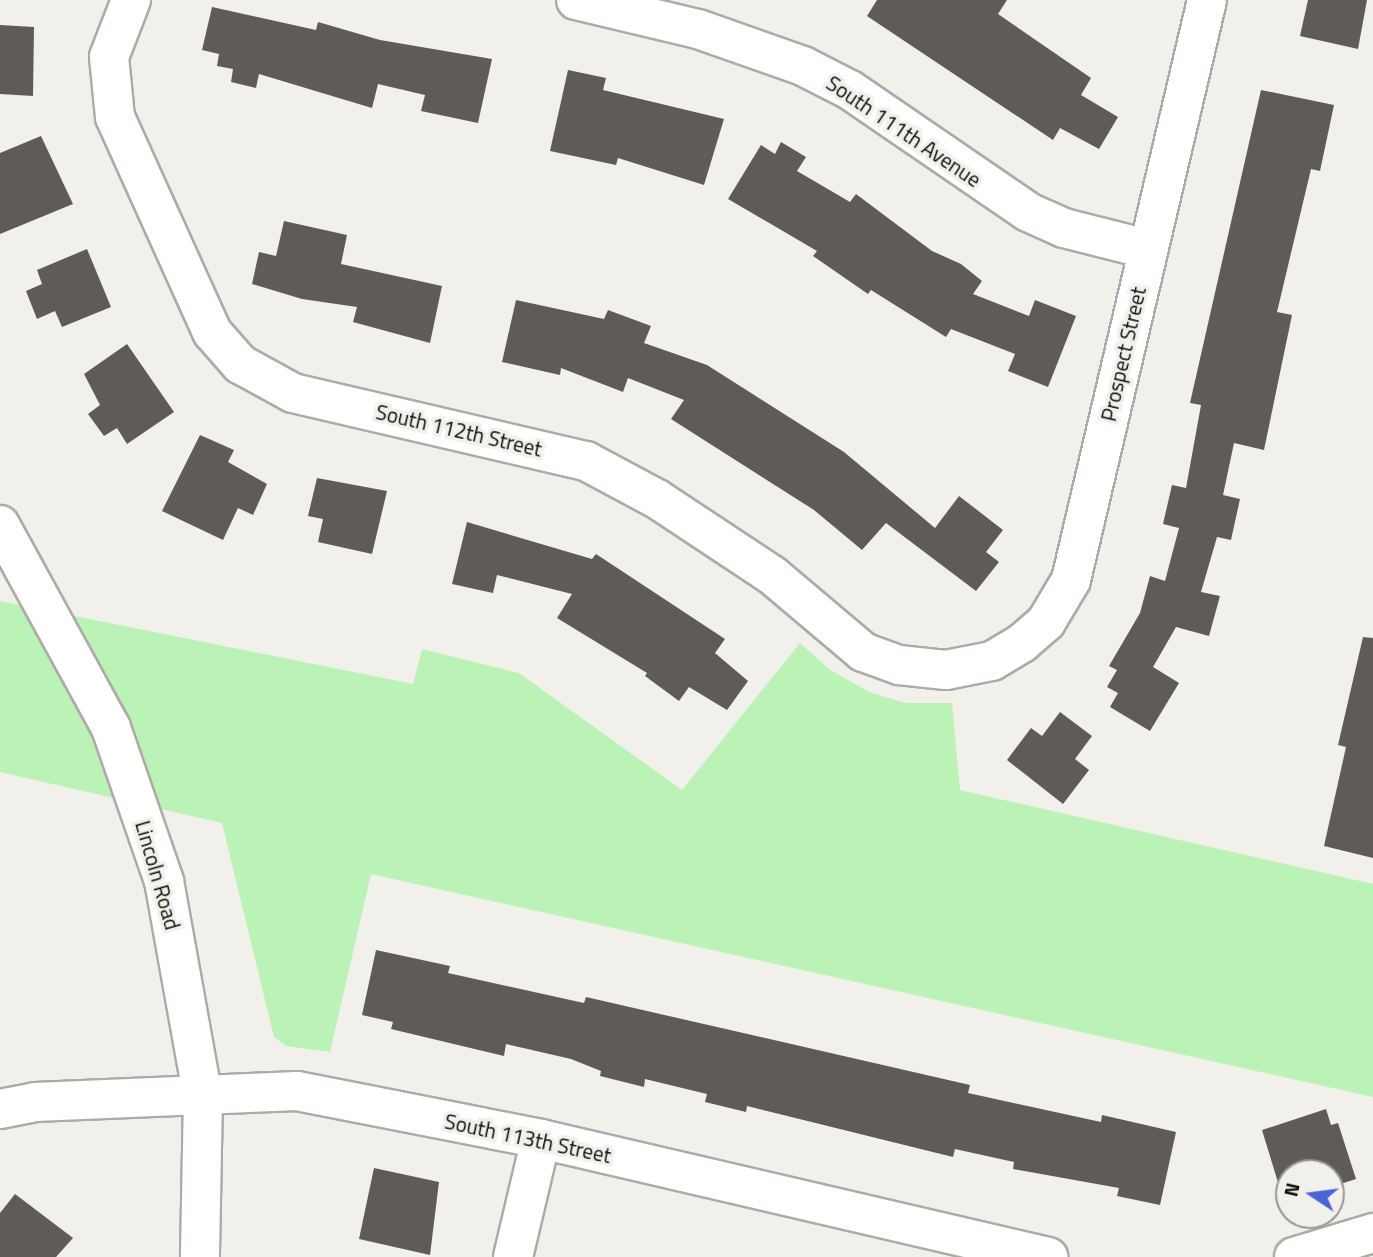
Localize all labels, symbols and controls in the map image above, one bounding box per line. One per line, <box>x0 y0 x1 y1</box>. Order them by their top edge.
street label: South 111th Avenue <box>822 70 986 192</box>
street label: Prospect Street <box>1095 284 1151 424</box>
street label: South 112th Street <box>374 399 544 461</box>
street label: Lincoln Road <box>130 818 186 932</box>
street label: South 113th Street <box>442 1108 614 1168</box>
north arrow <box>1275 1159 1345 1229</box>
text: N <box>1275 1180 1307 1199</box>

